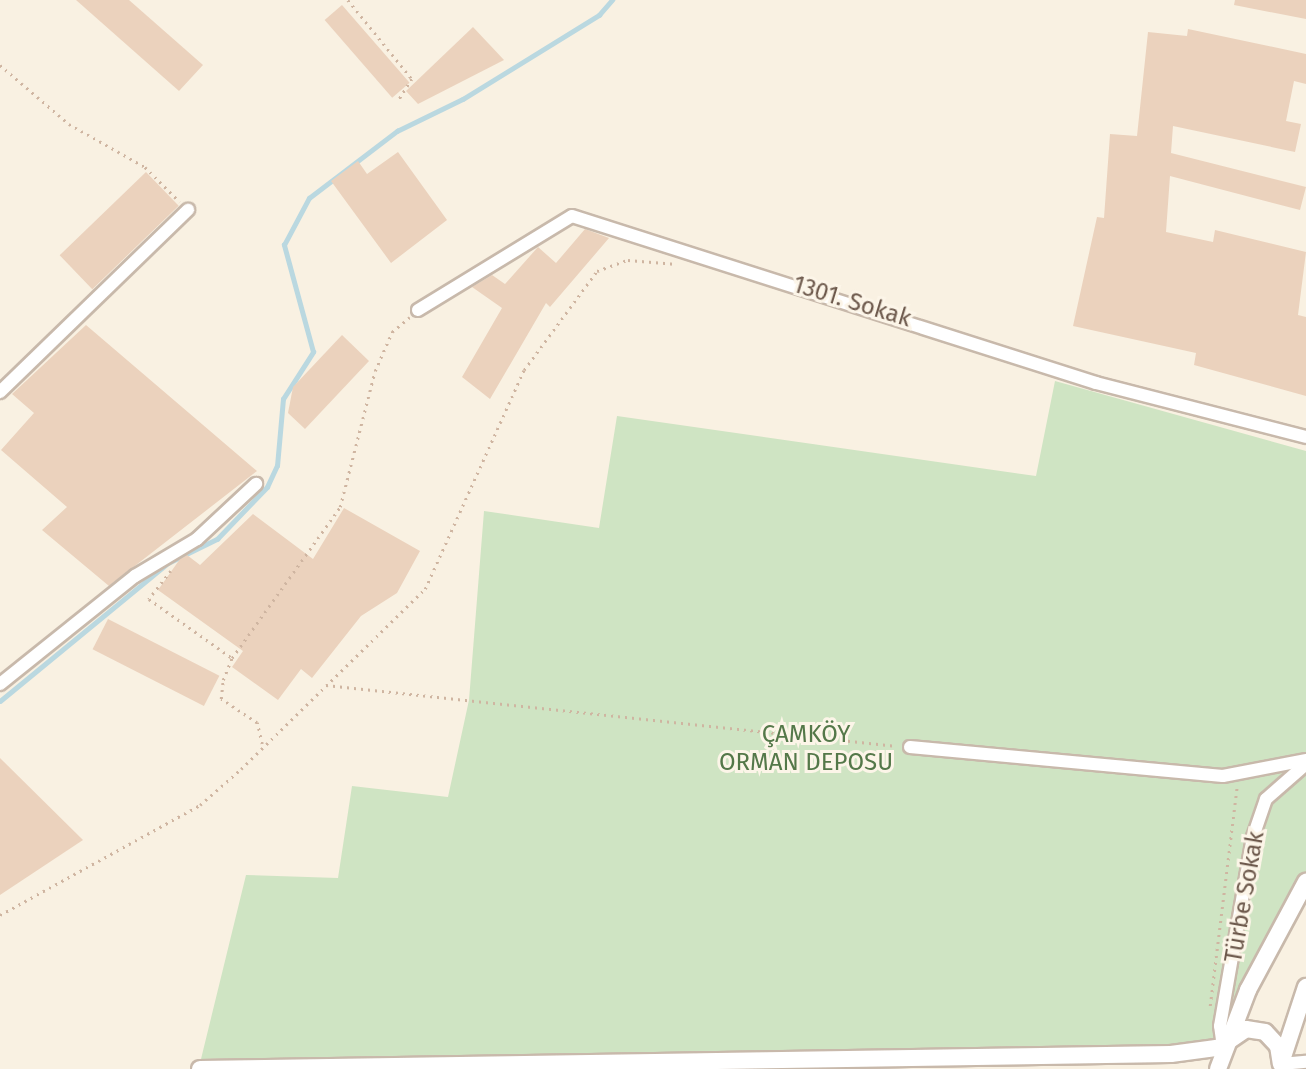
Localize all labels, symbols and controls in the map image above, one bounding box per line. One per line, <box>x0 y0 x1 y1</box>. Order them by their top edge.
street label: 1301. Sokak <box>789 270 915 334</box>
park label: ÇAMKÖY ORMAN DEPOSU <box>719 721 893 777</box>
street label: Türbe Sokak <box>1219 829 1271 965</box>

